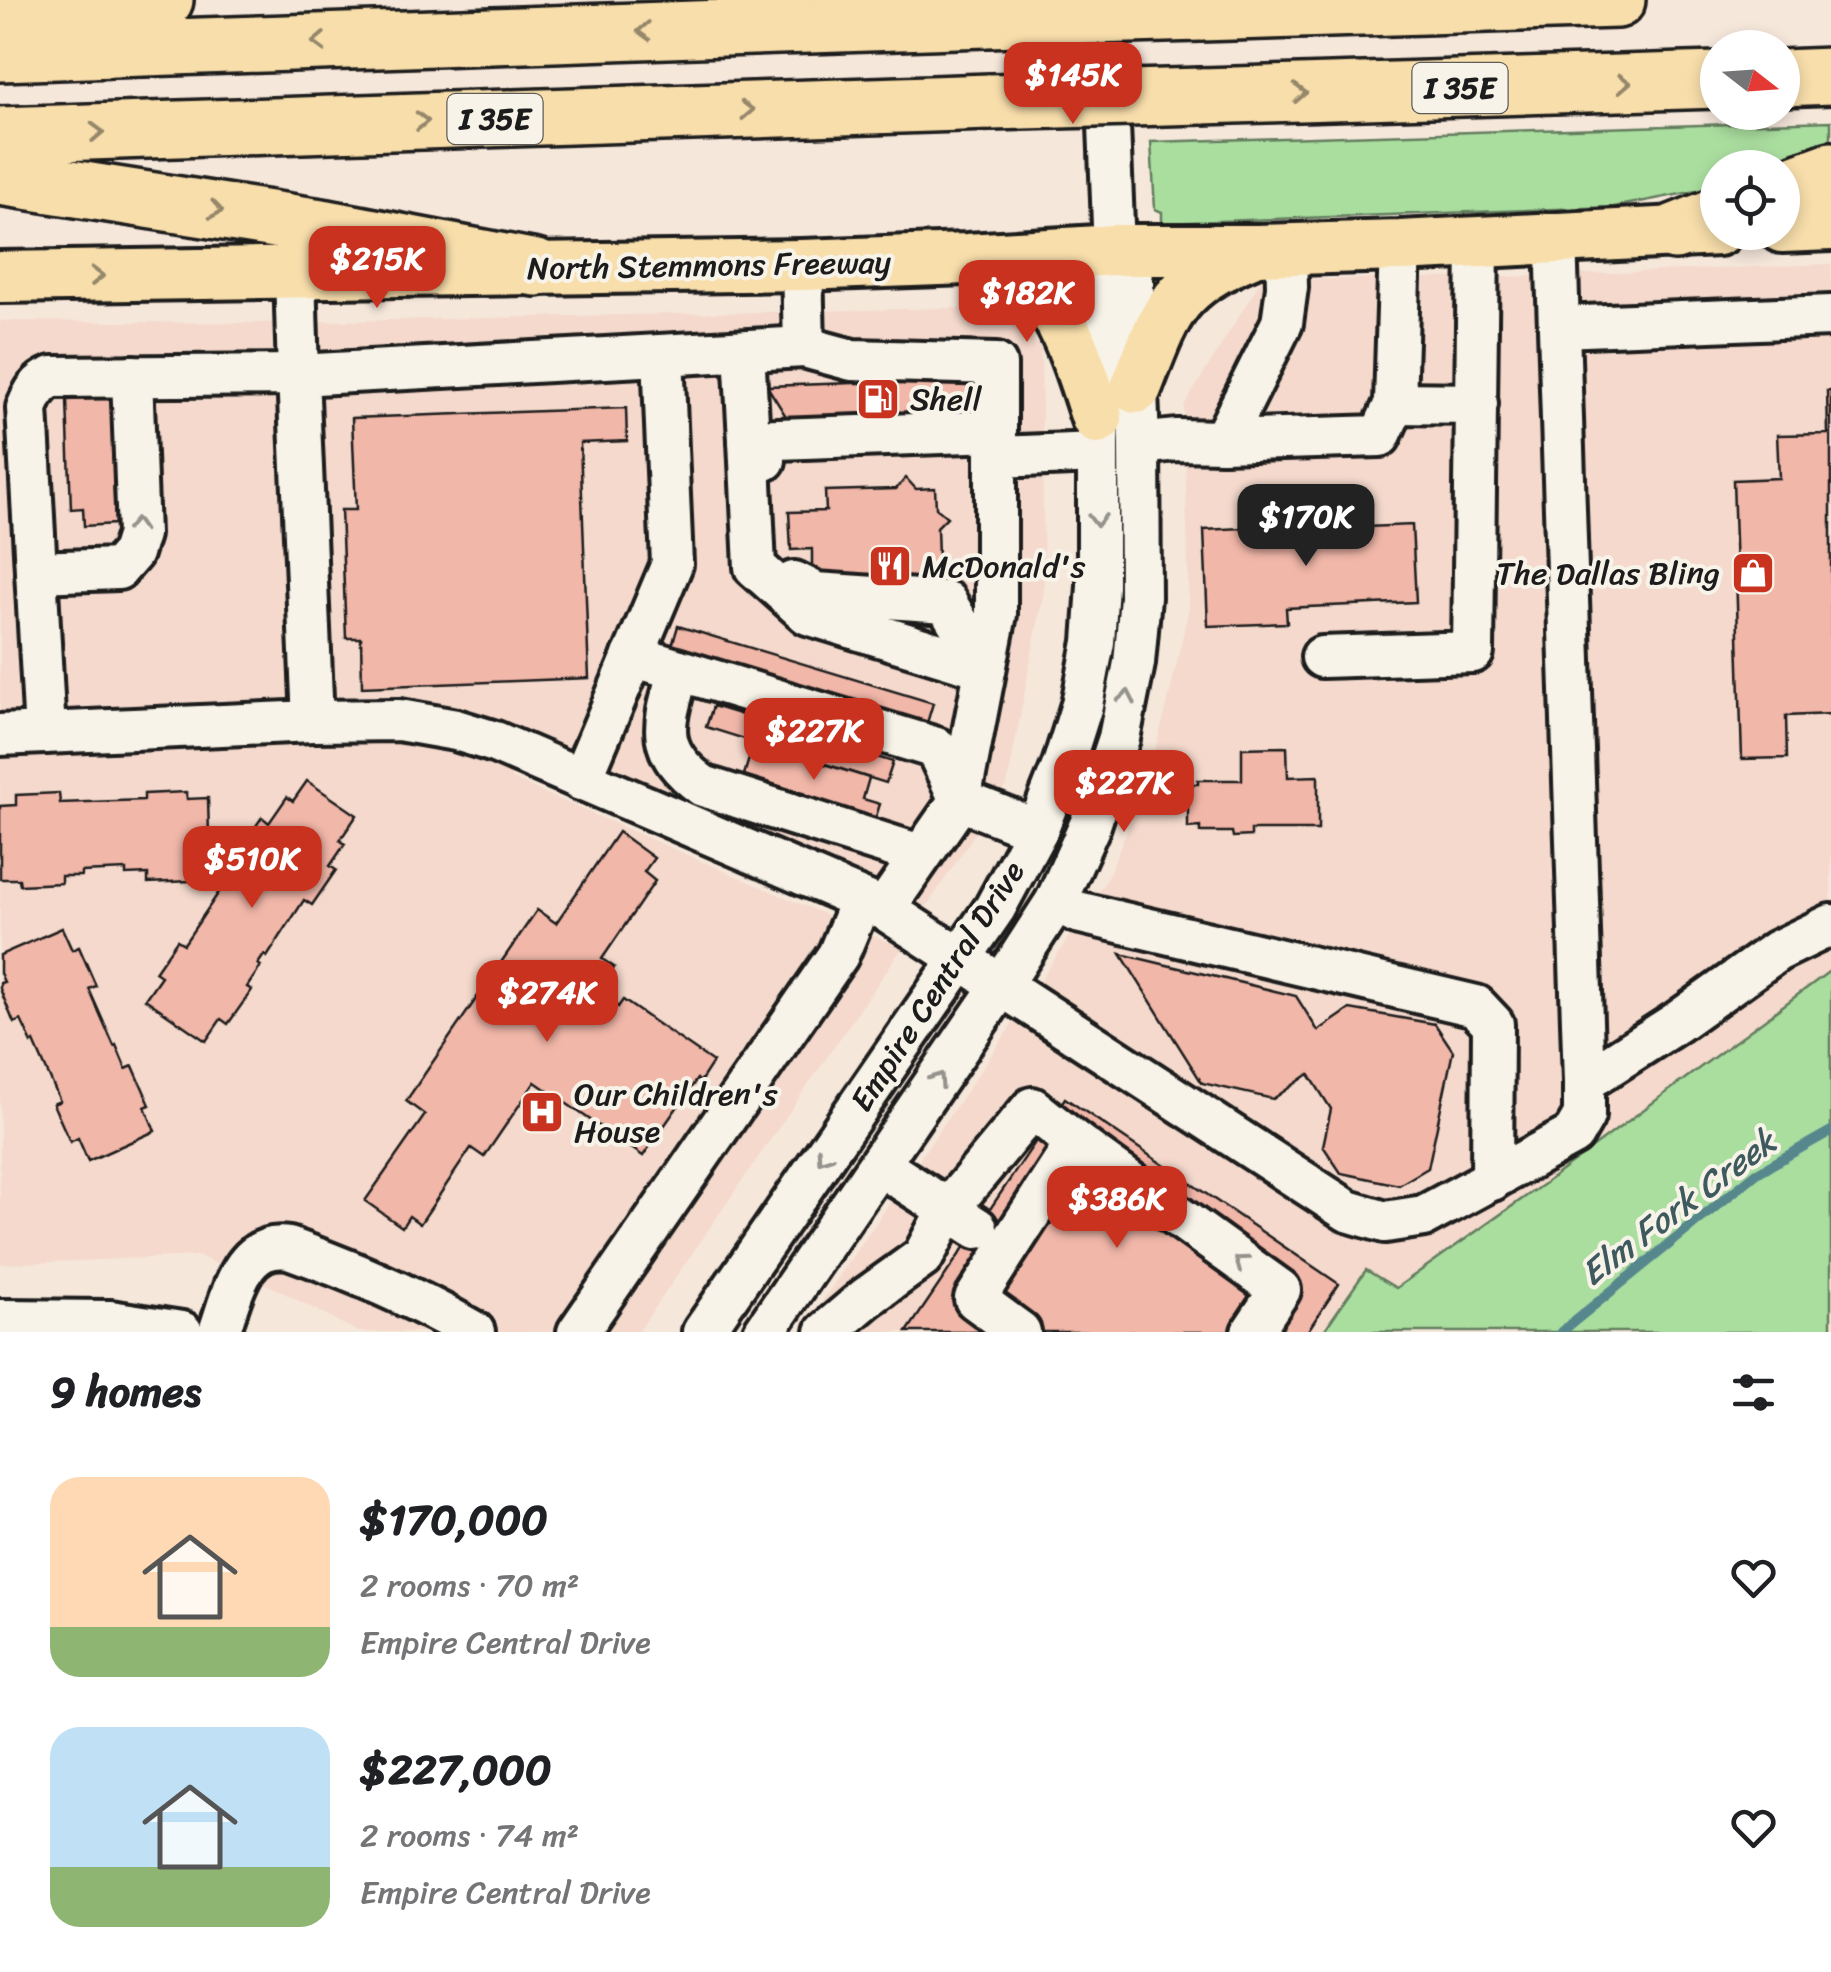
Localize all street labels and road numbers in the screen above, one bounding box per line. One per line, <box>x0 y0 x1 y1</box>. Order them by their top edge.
road number: I 35E <box>1412 63 1508 113</box>
road number: I 35E <box>448 94 542 144</box>
street label: North Stemmons Freeway <box>526 234 892 297</box>
street label: Empire Central Drive <box>834 849 1040 1124</box>

